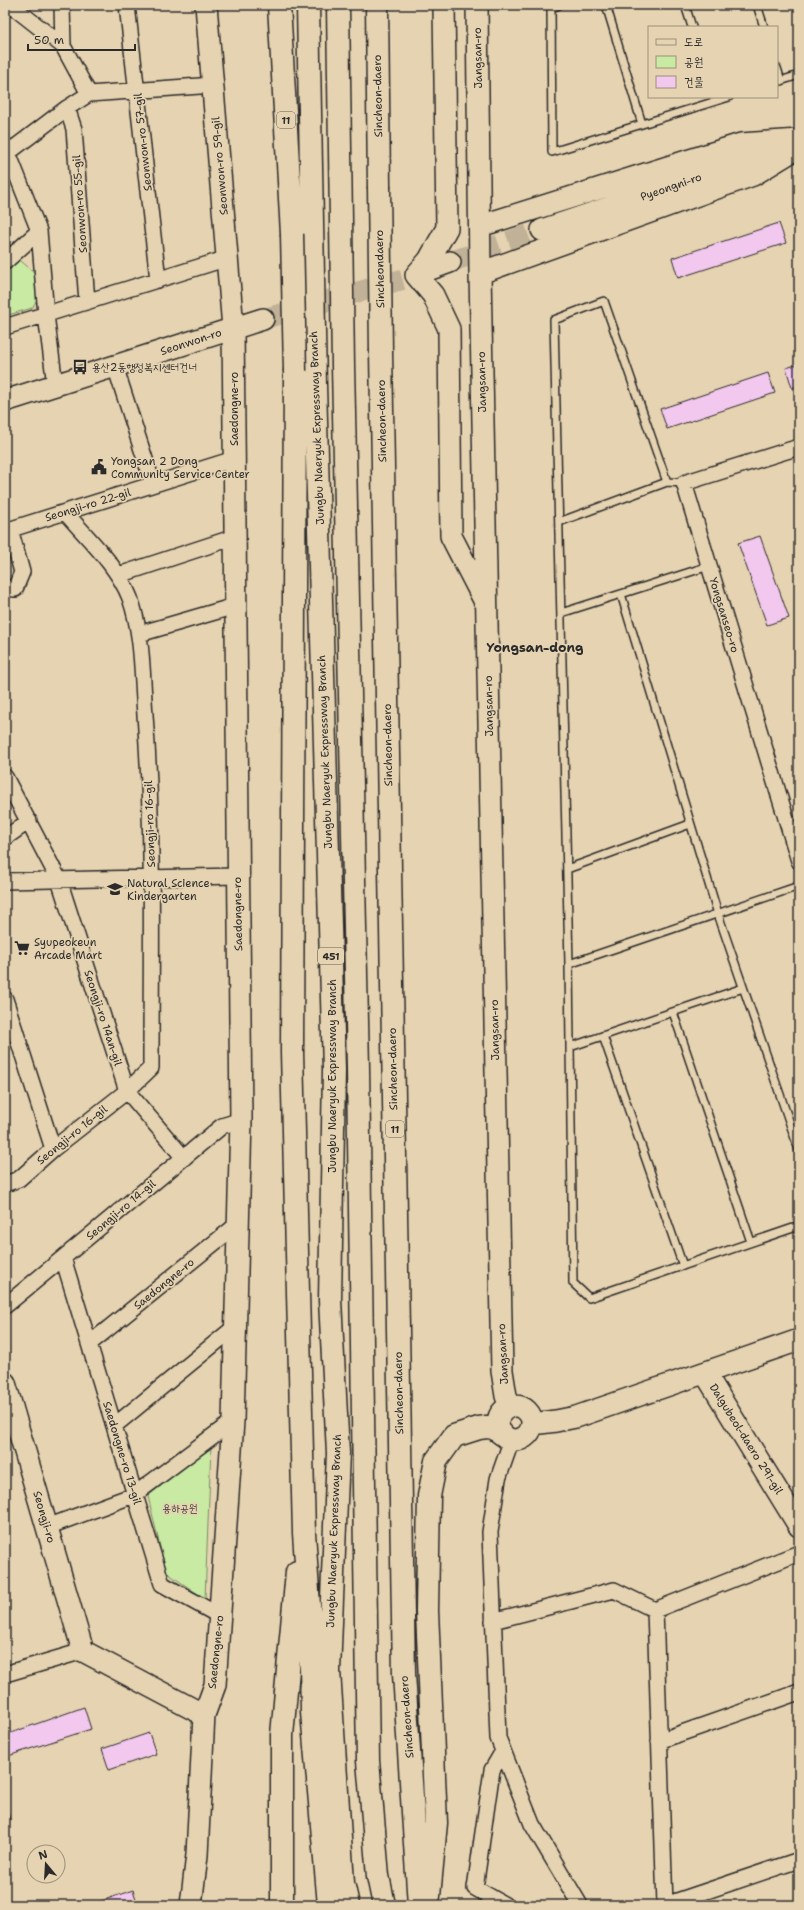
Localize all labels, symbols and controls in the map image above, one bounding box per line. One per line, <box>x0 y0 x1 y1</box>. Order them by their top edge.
scale bar <box>28 26 135 52</box>
legend <box>648 26 778 98</box>
street label: Jangsan-ro <box>470 27 486 89</box>
text: 50 m <box>34 32 64 48</box>
text: 도로 <box>684 34 703 50</box>
street label: Sincheon-daero <box>370 54 386 138</box>
text: 공원 <box>684 54 703 70</box>
text: 건물 <box>684 74 704 90</box>
street label: Seonwon-ro 57-gil <box>130 92 156 192</box>
road number: 11 <box>277 112 295 128</box>
street label: Seonwon-ro 59-gil <box>208 115 232 216</box>
street label: Seonwon-ro 55-gil <box>69 154 91 253</box>
street label: Pyeongni-ro <box>638 169 704 204</box>
street label: Sincheondaero <box>372 229 388 308</box>
street label: Seonwon-ro <box>158 325 224 359</box>
street label: Jungbu Naeryuk Expressway Branch <box>306 331 328 525</box>
street label: Jangsan-ro <box>474 351 490 413</box>
bus stop icon: 용산2동행정복지센터건너 <box>71 358 89 376</box>
place label: 용산2동행정복지센터건너 <box>92 360 197 375</box>
street label: Saedongne-ro <box>227 372 242 446</box>
street label: Sincheon-daero <box>374 379 390 463</box>
place label: Yongsan 2 Dong Community Service Center <box>111 454 250 482</box>
public building icon: Yongsan 2 Dong Community Service Center <box>90 458 108 476</box>
street label: Seongji-ro 22-gil <box>43 485 133 525</box>
street label: Yongsanseo-ro <box>705 575 743 655</box>
district label: Yongsan-dong <box>487 639 584 656</box>
street label: Jungbu Naeryuk Expressway Branch <box>314 655 336 849</box>
street label: Jangsan-ro <box>481 675 497 737</box>
street label: Sincheon-daero <box>380 703 396 787</box>
street label: Seongji-ro 16-gil <box>141 780 159 868</box>
place label: Natural Science Kindergarten <box>127 876 210 904</box>
street label: Saedongne-ro <box>230 876 246 951</box>
school or university icon: Natural Science Kindergarten <box>106 880 124 898</box>
place label: Syupeokeun Arcade Mart <box>34 935 102 963</box>
supermarket icon: Syupeokeun Arcade Mart <box>13 939 31 957</box>
road number: 451 <box>318 948 344 964</box>
street label: Seongji-ro 14an-gil <box>80 968 126 1069</box>
street label: Jungbu Naeryuk Expressway Branch <box>325 979 340 1173</box>
street label: Jangsan-ro <box>487 999 503 1061</box>
street label: Sincheon-daero <box>385 1027 401 1111</box>
street label: Seongji-ro 16-gil <box>34 1101 111 1168</box>
road number: 11 <box>386 1121 404 1137</box>
street label: Seongji-ro 14-gil <box>83 1176 160 1244</box>
street label: Saedongne-ro <box>130 1255 198 1313</box>
street label: Jangsan-ro <box>494 1323 512 1385</box>
street label: Sincheon-daero <box>391 1351 407 1435</box>
street label: Dalgubeol-daero 291-gil <box>706 1381 787 1498</box>
street label: Saedongne-ro 13-gil <box>99 1400 145 1507</box>
street label: Jungbu Naeryuk Expressway Branch <box>323 1434 345 1628</box>
street label: Seongji-ro <box>29 1489 59 1545</box>
park label: 용하공원 <box>162 1501 198 1516</box>
street label: Saedongne-ro <box>205 1614 227 1690</box>
street label: Sincheon-daero <box>397 1675 417 1759</box>
north arrow <box>26 1844 66 1884</box>
text: N <box>37 1846 50 1863</box>

